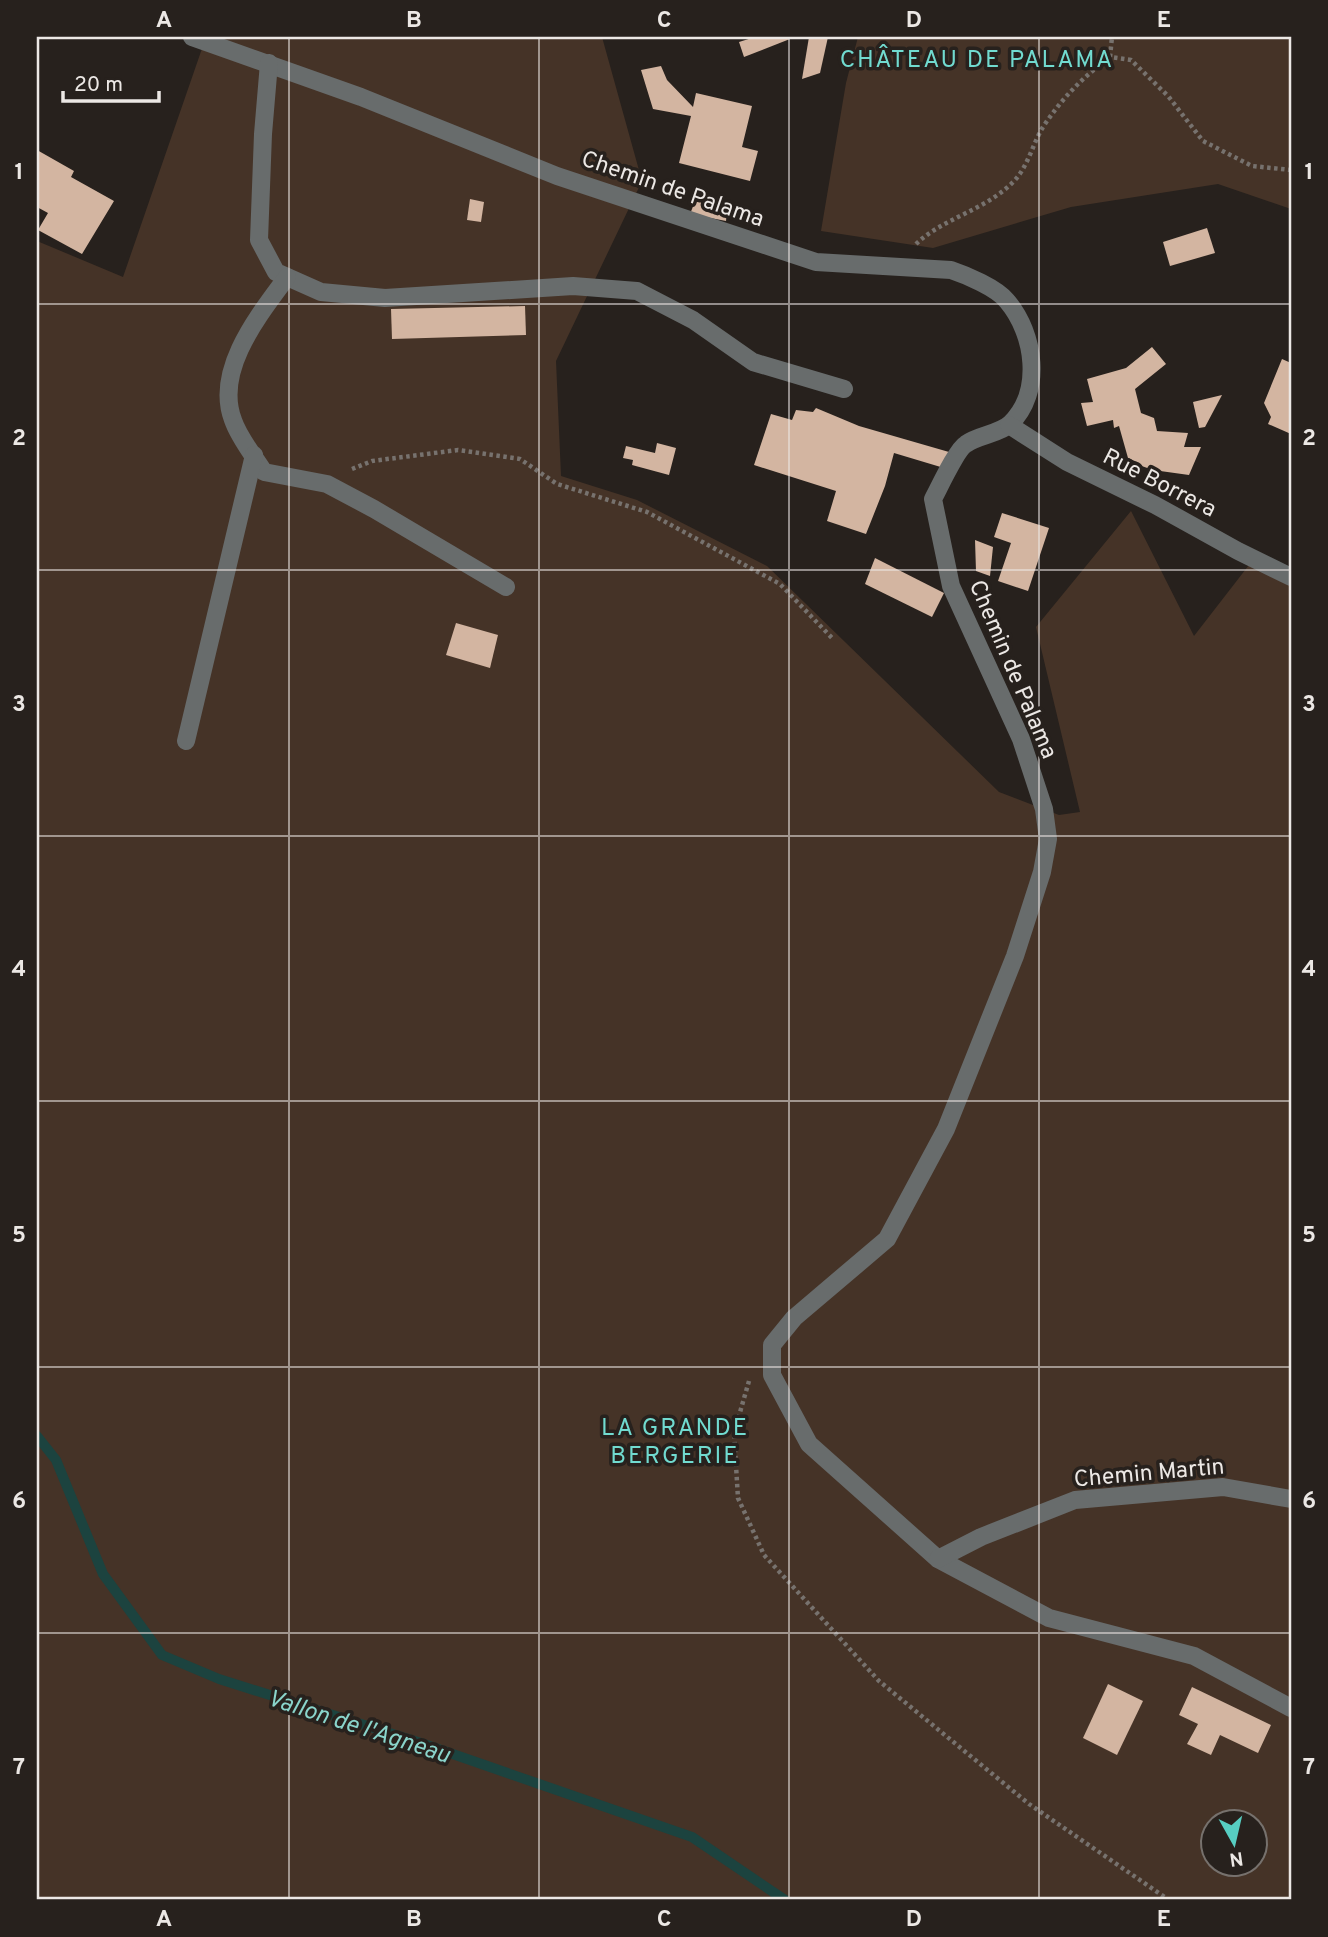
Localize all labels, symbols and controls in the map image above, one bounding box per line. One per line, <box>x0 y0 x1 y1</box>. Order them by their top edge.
text: A <box>156 7 172 36</box>
text: B <box>406 7 422 36</box>
text: C <box>657 7 671 36</box>
text: D <box>906 7 922 36</box>
text: E <box>1157 7 1171 36</box>
district label: CHÂTEAU DE PALAMA <box>840 44 1114 76</box>
scale bar <box>63 60 159 104</box>
text: 20 m <box>74 72 123 99</box>
street label: Chemin de Palama <box>577 145 767 235</box>
text: 1 <box>14 159 24 188</box>
text: 1 <box>1304 159 1314 188</box>
text: 2 <box>12 425 26 454</box>
text: 2 <box>1302 425 1316 454</box>
street label: Rue Borrera <box>1097 443 1221 525</box>
street label: Chemin de Palama <box>961 576 1062 764</box>
text: 3 <box>12 691 26 720</box>
text: 3 <box>1302 691 1316 720</box>
text: 4 <box>12 956 26 985</box>
text: 4 <box>1302 956 1316 985</box>
text: 5 <box>12 1222 26 1251</box>
text: 5 <box>1302 1222 1316 1251</box>
district label: LA GRANDE BERGERIE <box>601 1414 749 1472</box>
street label: Chemin Martin <box>1073 1453 1226 1496</box>
text: 6 <box>12 1488 26 1517</box>
text: 6 <box>1302 1488 1316 1517</box>
water label: Vallon de l'Agneau <box>263 1684 454 1772</box>
text: 7 <box>13 1754 25 1783</box>
text: 7 <box>1303 1754 1315 1783</box>
north arrow <box>1198 1808 1268 1878</box>
text: N <box>1228 1845 1245 1871</box>
text: A <box>156 1906 172 1935</box>
text: B <box>406 1906 422 1935</box>
text: C <box>657 1906 671 1935</box>
text: D <box>906 1906 922 1935</box>
text: E <box>1157 1906 1171 1935</box>

